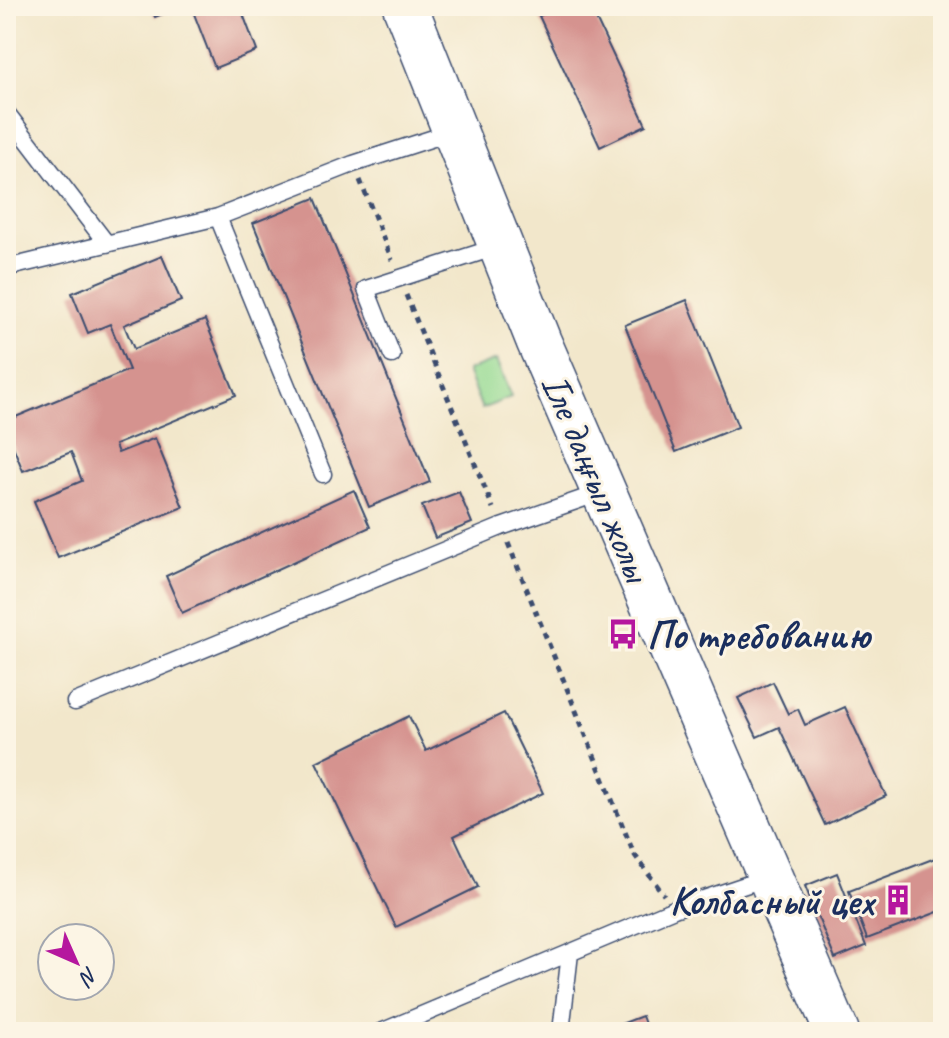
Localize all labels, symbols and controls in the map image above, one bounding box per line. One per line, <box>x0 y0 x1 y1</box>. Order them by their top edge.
street label: Іле даңғыл жолы <box>530 366 663 591</box>
place label: По требованию <box>647 610 873 660</box>
bus stop icon: По требованию <box>606 617 640 651</box>
place label: Колбасный цех <box>670 876 877 926</box>
building icon: Колбасный цех <box>881 883 915 917</box>
north arrow <box>36 922 116 1002</box>
text: N <box>72 961 104 993</box>

